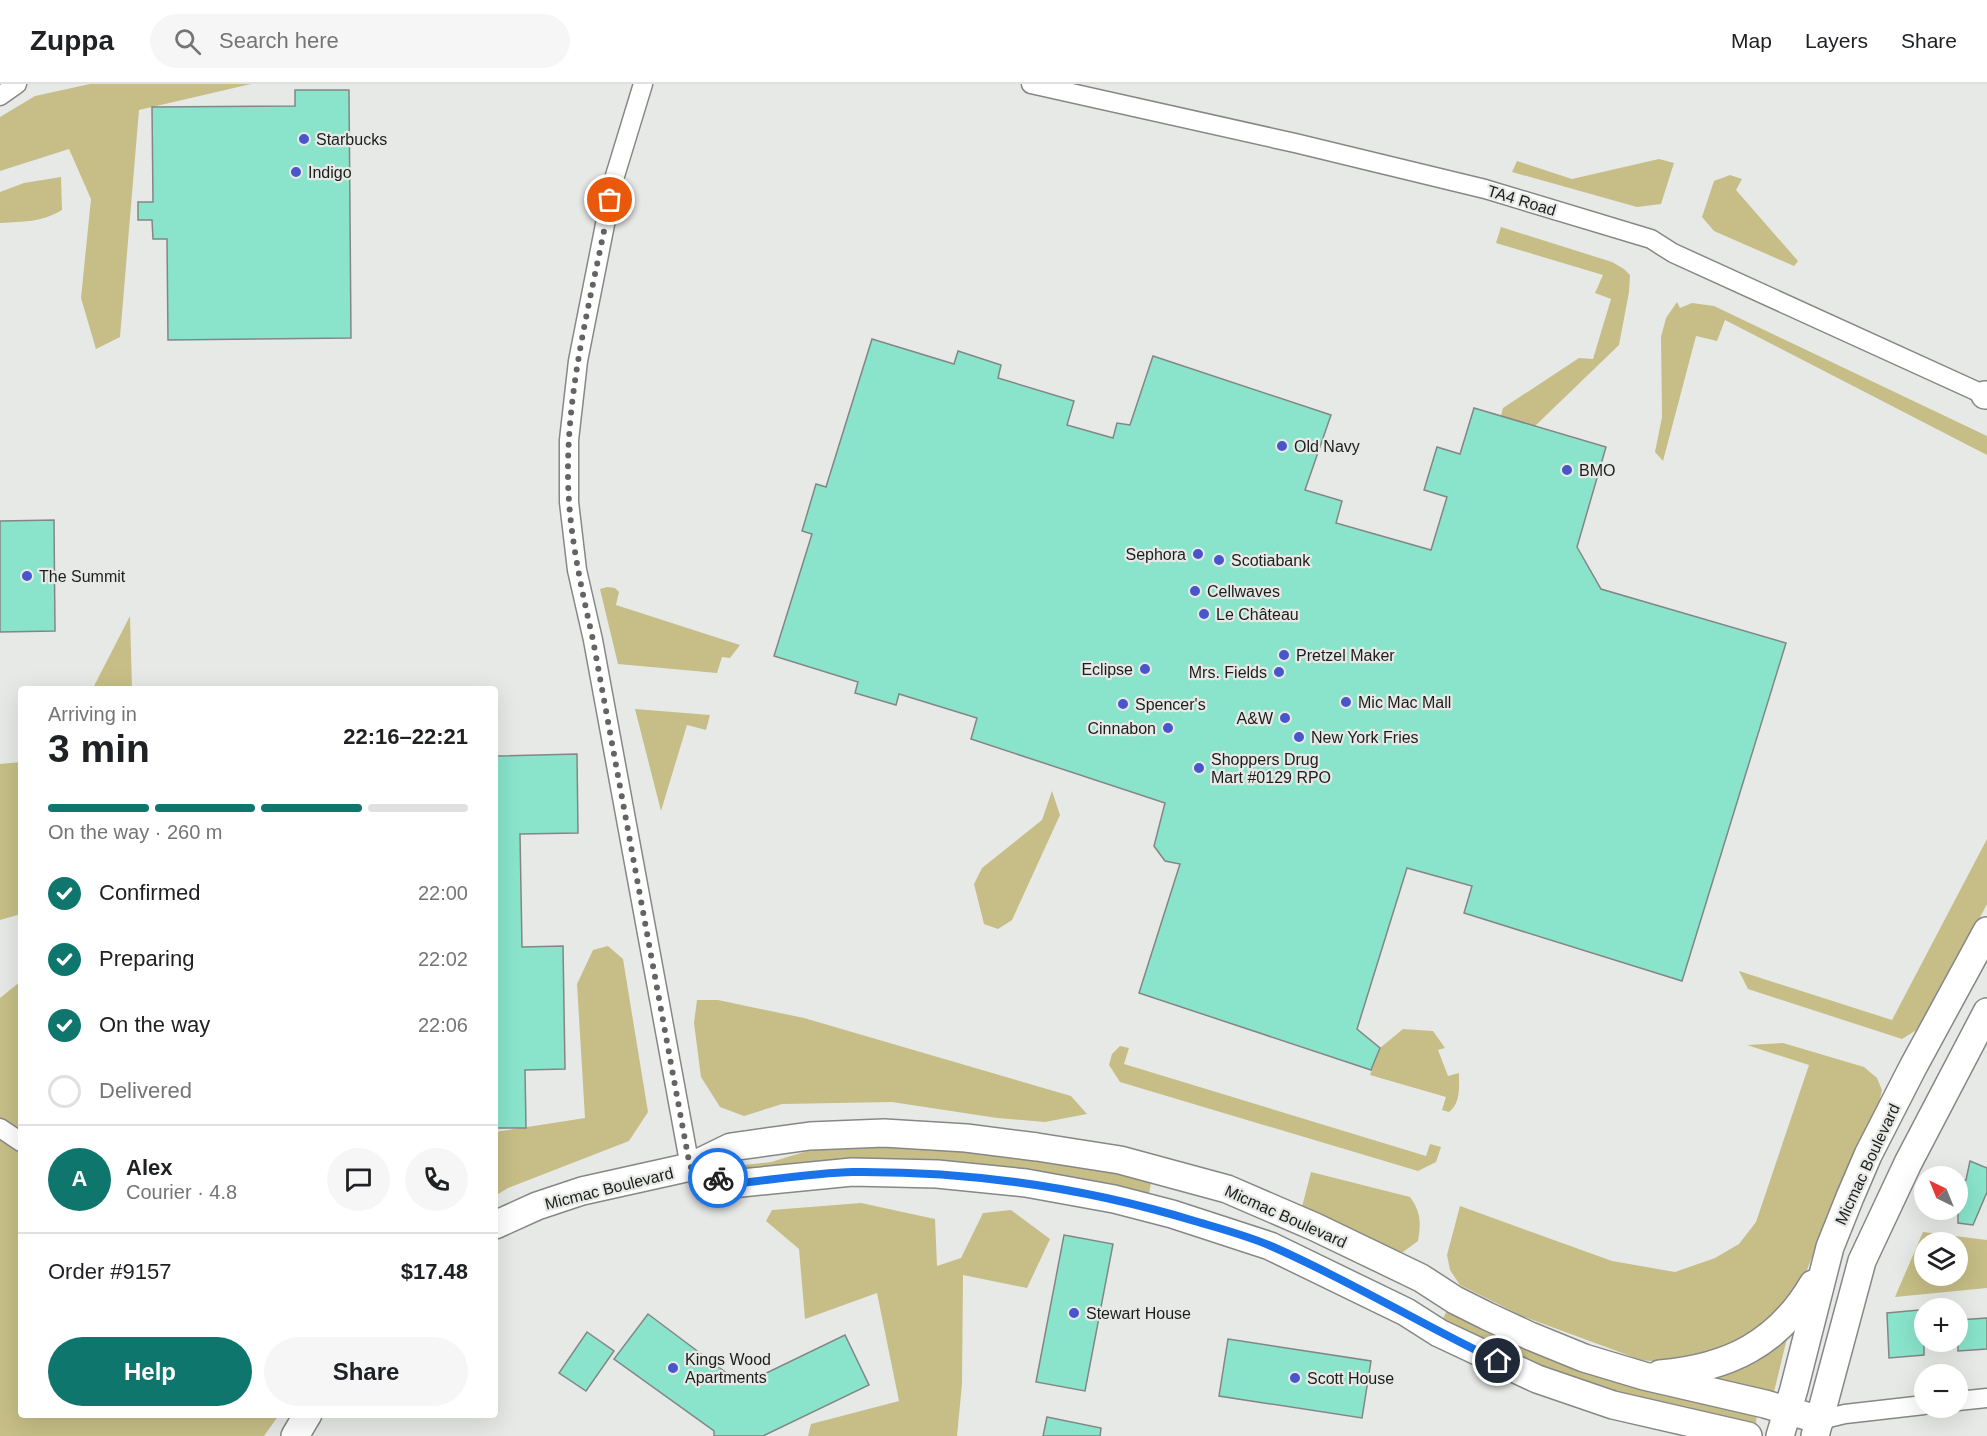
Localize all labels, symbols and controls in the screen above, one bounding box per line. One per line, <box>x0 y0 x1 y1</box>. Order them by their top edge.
search box <box>150 14 570 68</box>
text: Zuppa <box>30 25 114 56</box>
icon: search <box>171 25 204 58</box>
text: Search here <box>219 28 339 53</box>
text: Map <box>1731 29 1772 52</box>
text: Layers <box>1805 29 1868 52</box>
text: Share <box>1901 29 1957 52</box>
place label: Starbucks <box>316 131 387 148</box>
marker: Starbucks <box>297 132 311 146</box>
place label: Indigo <box>308 164 352 181</box>
marker: Indigo <box>289 165 303 179</box>
pin <box>584 174 635 225</box>
street label: TA4 Road <box>1485 182 1558 219</box>
icon: bag <box>593 183 626 216</box>
place label: Old Navy <box>1294 438 1360 455</box>
marker: Old Navy <box>1275 439 1289 453</box>
place label: BMO <box>1579 462 1615 479</box>
marker: BMO <box>1560 463 1574 477</box>
place label: Sephora <box>1126 546 1186 563</box>
marker: Sephora <box>1191 547 1205 561</box>
place label: Scotiabank <box>1231 552 1311 569</box>
marker: Scotiabank <box>1212 553 1226 567</box>
place label: The Summit <box>39 568 126 585</box>
marker: The Summit <box>20 569 34 583</box>
place label: Cellwaves <box>1207 583 1280 600</box>
marker: Cellwaves <box>1188 584 1202 598</box>
place label: Le Château <box>1216 606 1299 623</box>
marker: Le Château <box>1197 607 1211 621</box>
place label: Pretzel Maker <box>1296 647 1395 664</box>
marker: Pretzel Maker <box>1277 648 1291 662</box>
place label: Eclipse <box>1081 661 1133 678</box>
marker: Eclipse <box>1138 662 1152 676</box>
place label: Mrs. Fields <box>1189 664 1267 681</box>
marker: Mrs. Fields <box>1272 665 1286 679</box>
place label: Mic Mac Mall <box>1358 694 1451 711</box>
marker: Mic Mac Mall <box>1339 695 1353 709</box>
place label: Spencer's <box>1135 696 1206 713</box>
marker: Spencer's <box>1116 697 1130 711</box>
text: Arriving in <box>48 703 137 725</box>
place label: A&W <box>1237 710 1274 727</box>
marker: A&W <box>1278 711 1292 725</box>
place label: Cinnabon <box>1088 720 1156 737</box>
marker: Cinnabon <box>1161 721 1175 735</box>
text: 22:16–22:21 <box>343 724 468 749</box>
text: 3 min <box>48 727 150 770</box>
place label: New York Fries <box>1311 729 1419 746</box>
marker: New York Fries <box>1292 730 1306 744</box>
place label: Shoppers Drug Mart #0129 RPO <box>1211 751 1331 786</box>
marker: Shoppers Drug Mart #0129 RPO <box>1192 761 1206 775</box>
text: On the way · 260 m <box>48 821 223 843</box>
icon: check <box>48 877 81 910</box>
text: Confirmed <box>99 880 200 905</box>
text: 22:00 <box>418 882 468 904</box>
icon: check <box>48 943 81 976</box>
text: Preparing <box>99 946 194 971</box>
text: 22:02 <box>418 948 468 970</box>
icon: check <box>48 1009 81 1042</box>
text: On the way <box>99 1012 210 1037</box>
text: 22:06 <box>418 1014 468 1036</box>
text: Delivered <box>99 1078 192 1103</box>
street label: Micmac Boulevard <box>1832 1101 1903 1227</box>
button: chat <box>327 1148 390 1211</box>
button: phone <box>405 1148 468 1211</box>
courier <box>688 1148 748 1208</box>
text: Alex <box>126 1155 172 1180</box>
icon: bike <box>702 1162 735 1195</box>
street label: Micmac Boulevard <box>543 1164 675 1213</box>
text: A <box>72 1166 87 1191</box>
north arrow <box>1914 1166 1968 1220</box>
map controls <box>1914 1166 1968 1418</box>
text: Courier · 4.8 <box>126 1181 237 1203</box>
street label: Micmac Boulevard <box>1222 1182 1349 1251</box>
button: layers <box>1914 1232 1968 1286</box>
text: Order #9157 <box>48 1259 172 1284</box>
text: $17.48 <box>401 1259 468 1284</box>
button: + <box>1914 1298 1968 1352</box>
place label: Stewart House <box>1086 1305 1191 1322</box>
marker: Stewart House <box>1067 1306 1081 1320</box>
pin <box>1472 1335 1523 1386</box>
button: Help <box>48 1337 252 1406</box>
button: Share <box>264 1337 468 1406</box>
icon: home <box>1481 1344 1514 1377</box>
place label: Kings Wood Apartments <box>685 1351 771 1386</box>
marker: Kings Wood Apartments <box>666 1361 680 1375</box>
button: − <box>1914 1364 1968 1418</box>
place label: Scott House <box>1307 1370 1394 1387</box>
marker: Scott House <box>1288 1371 1302 1385</box>

